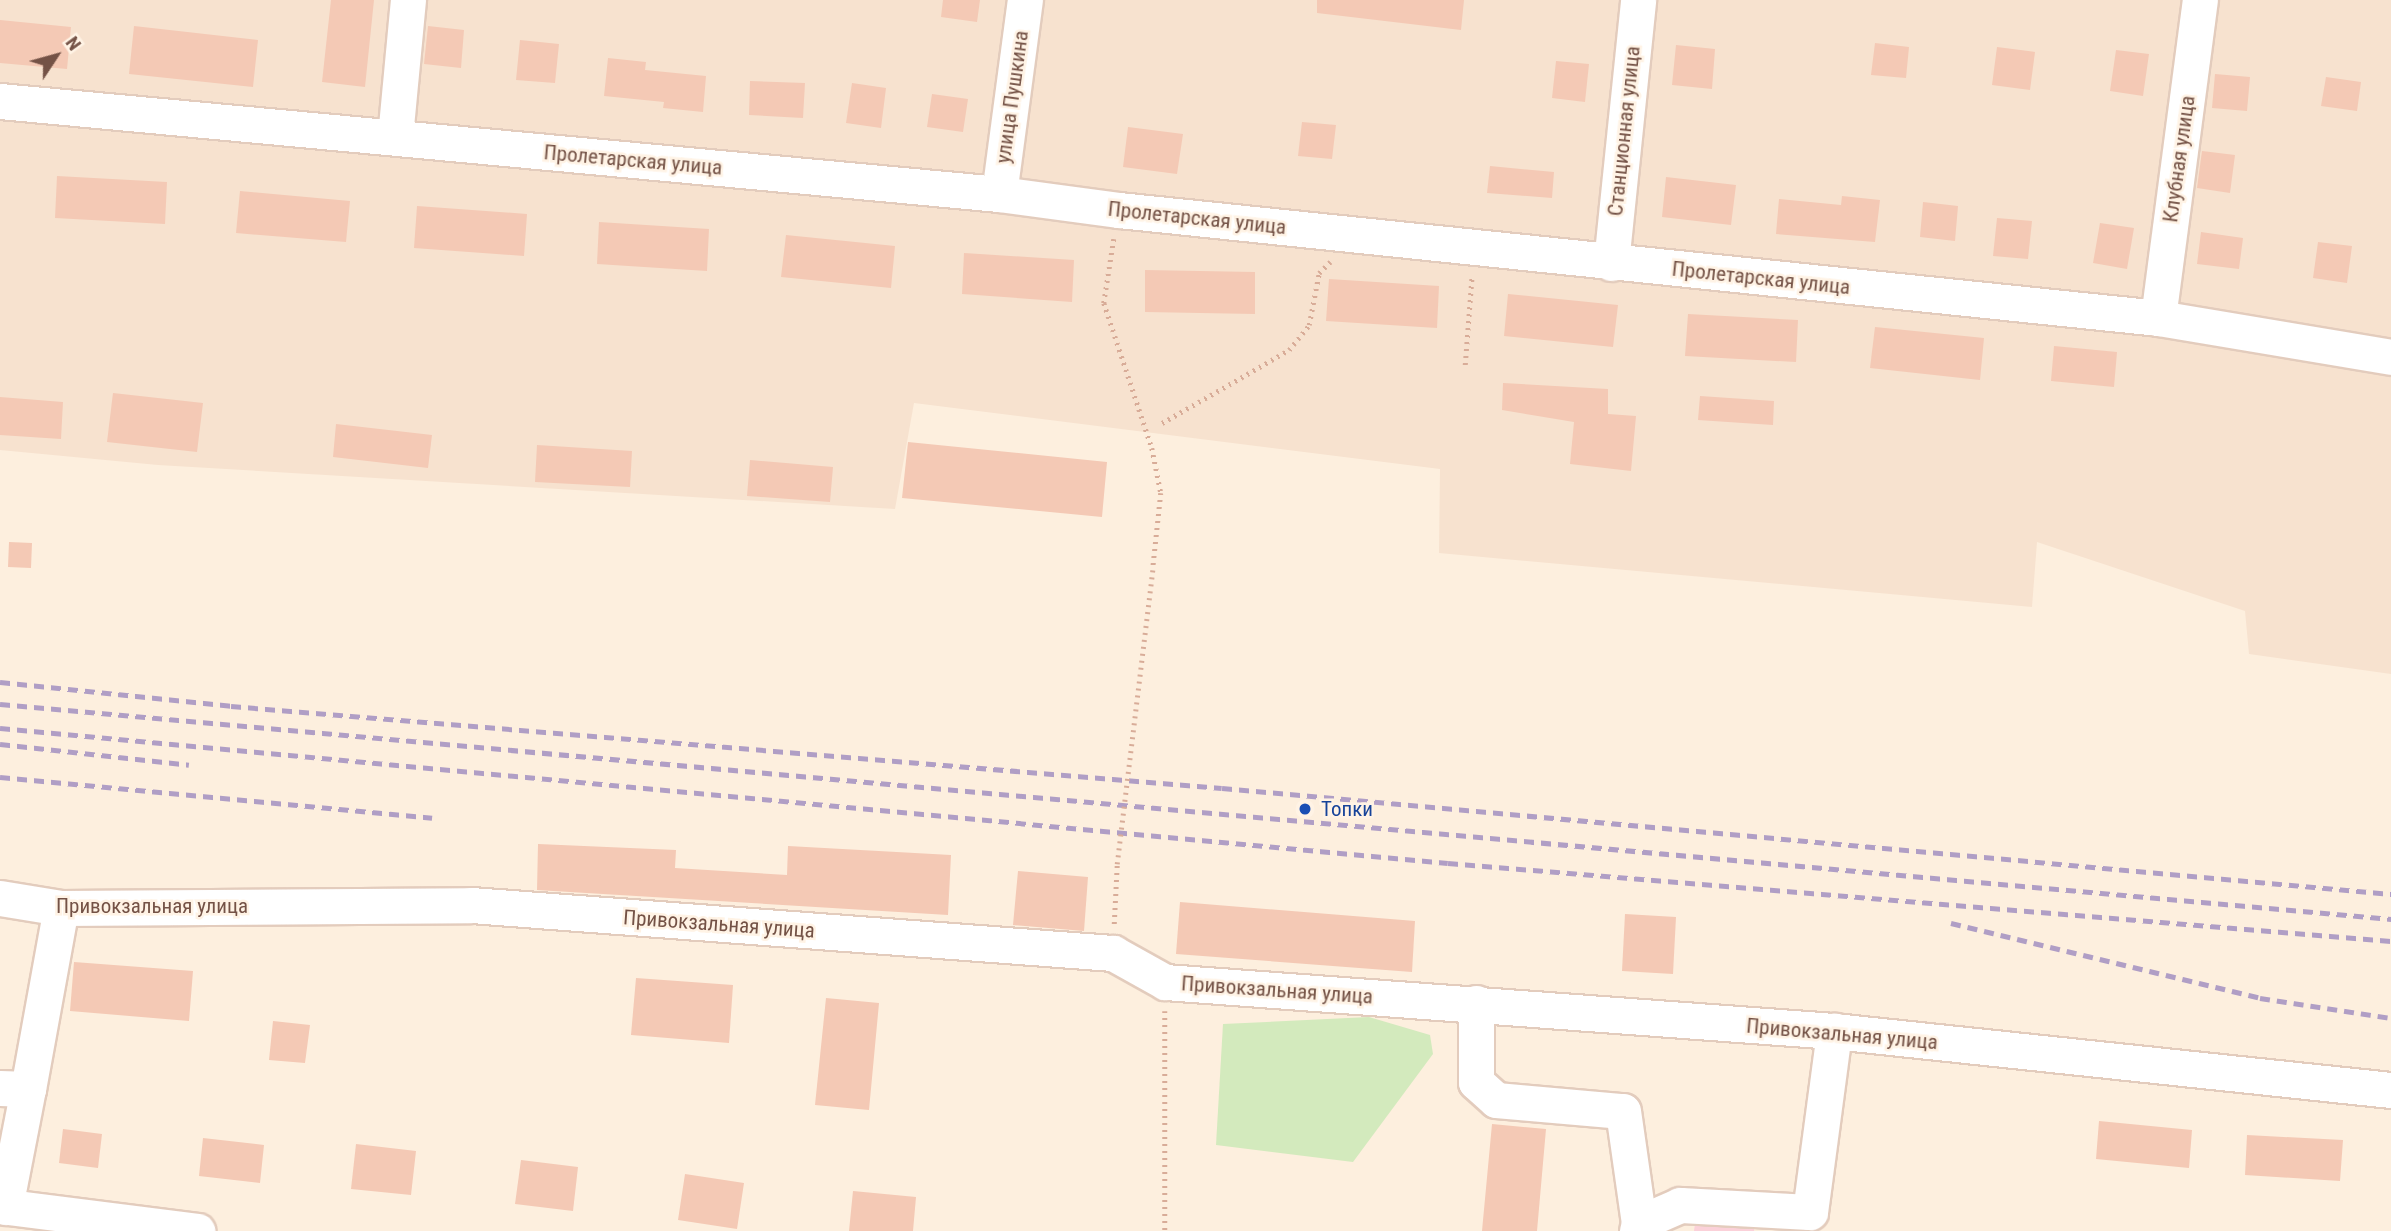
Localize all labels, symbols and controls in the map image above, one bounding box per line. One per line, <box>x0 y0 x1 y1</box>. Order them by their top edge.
north arrow <box>21 21 91 91</box>
street label: улица Пушкина <box>990 29 1034 165</box>
text: N <box>61 32 86 55</box>
street label: Станционная улица <box>1603 45 1645 217</box>
street label: Клубная улица <box>2158 94 2200 224</box>
street label: Пролетарская улица <box>543 140 723 180</box>
street label: Пролетарская улица <box>1107 196 1287 240</box>
street label: Пролетарская улица <box>1671 256 1851 300</box>
place label: Топки <box>1321 796 1373 822</box>
marker: Топки <box>1295 799 1315 819</box>
street label: Привокзальная улица <box>56 893 248 919</box>
street label: Привокзальная улица <box>622 905 816 943</box>
street label: Привокзальная улица <box>1180 971 1374 1009</box>
street label: Привокзальная улица <box>1745 1013 1939 1055</box>

